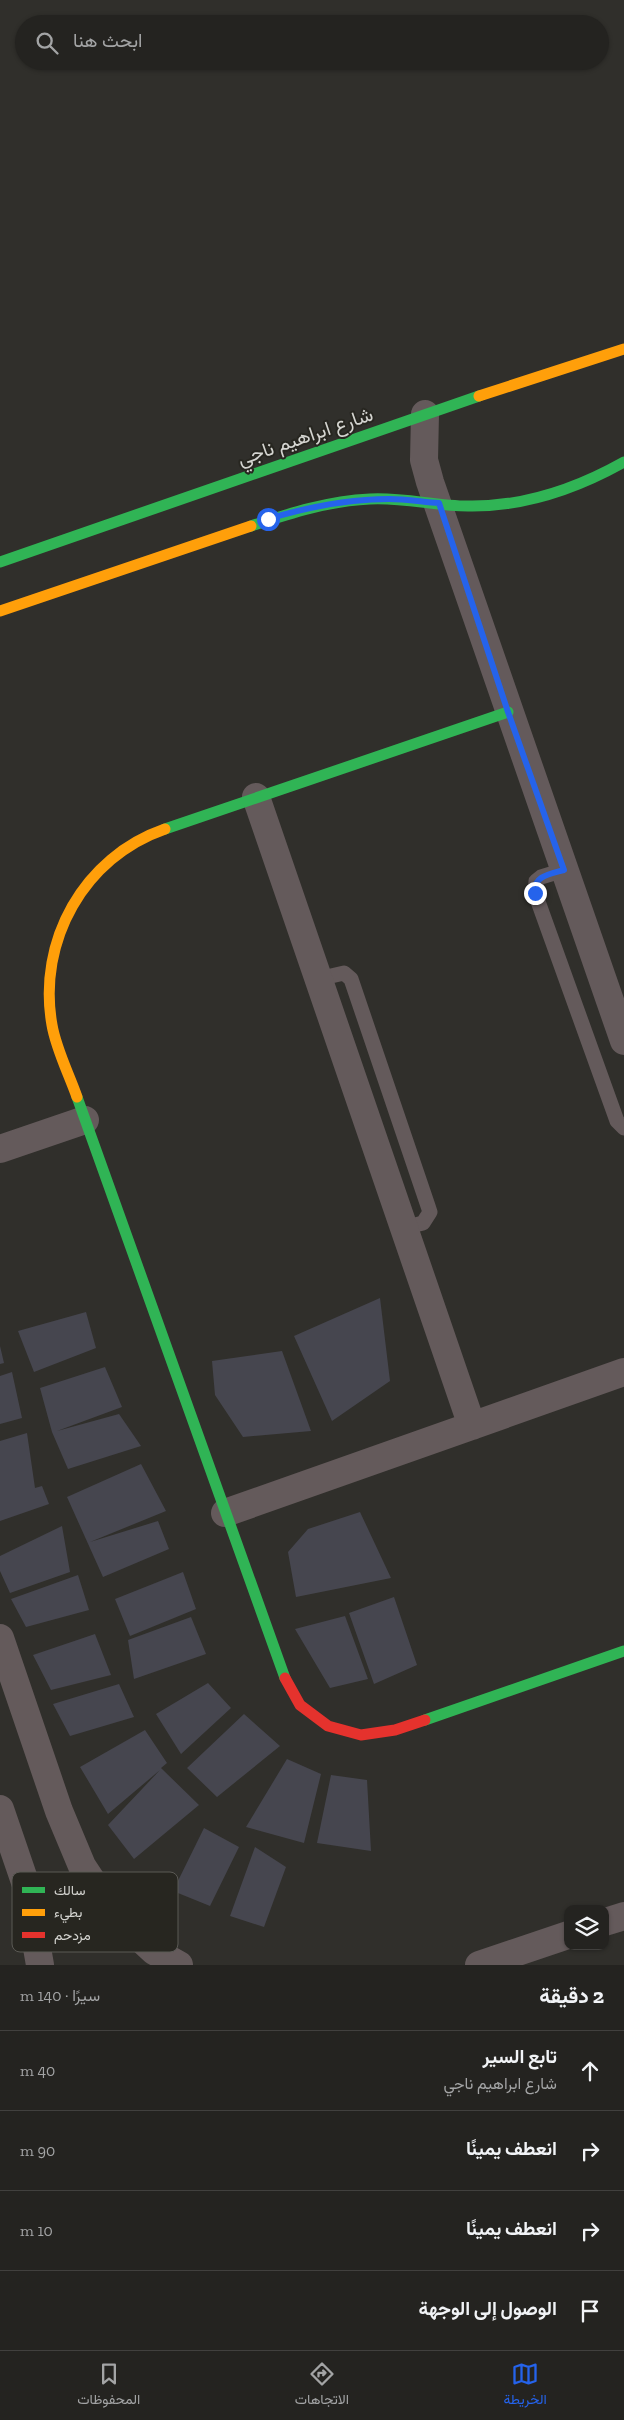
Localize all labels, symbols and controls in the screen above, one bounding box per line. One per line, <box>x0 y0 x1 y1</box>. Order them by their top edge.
search box <box>15 15 609 70</box>
icon: search <box>33 29 61 57</box>
text: ابحث هنا <box>73 29 143 52</box>
street label: شارع ابراهيم ناجي <box>234 402 378 475</box>
route start <box>257 508 280 531</box>
route end <box>524 882 547 905</box>
legend <box>12 1872 178 1952</box>
text: سالك <box>54 1882 85 1899</box>
text: بطيء <box>54 1904 82 1924</box>
map controls <box>564 1905 609 1950</box>
button: layers <box>564 1905 609 1950</box>
text: مزدحم <box>54 1927 91 1944</box>
text: 2 دقيقة <box>539 1983 604 2008</box>
text: سيرًا · 140 m <box>20 1986 100 2005</box>
text: تابع السير <box>483 2045 557 2068</box>
icon: ahead <box>576 2057 604 2085</box>
text: 40 m <box>20 2061 55 2080</box>
text: شارع ابراهيم ناجي <box>443 2074 557 2093</box>
text: انعطف يمينًا <box>466 2137 557 2160</box>
icon: right <box>576 2137 604 2165</box>
text: 90 m <box>20 2141 55 2160</box>
text: انعطف يمينًا <box>466 2217 557 2240</box>
icon: right <box>576 2217 604 2245</box>
text: 10 m <box>20 2221 53 2240</box>
text: الوصول إلى الوجهة <box>419 2297 557 2320</box>
icon: arrive <box>576 2297 604 2325</box>
tab: المحفوظات <box>77 2360 140 2412</box>
tab: الاتجاهات <box>295 2360 349 2412</box>
tab: الخريطة <box>503 2360 547 2412</box>

